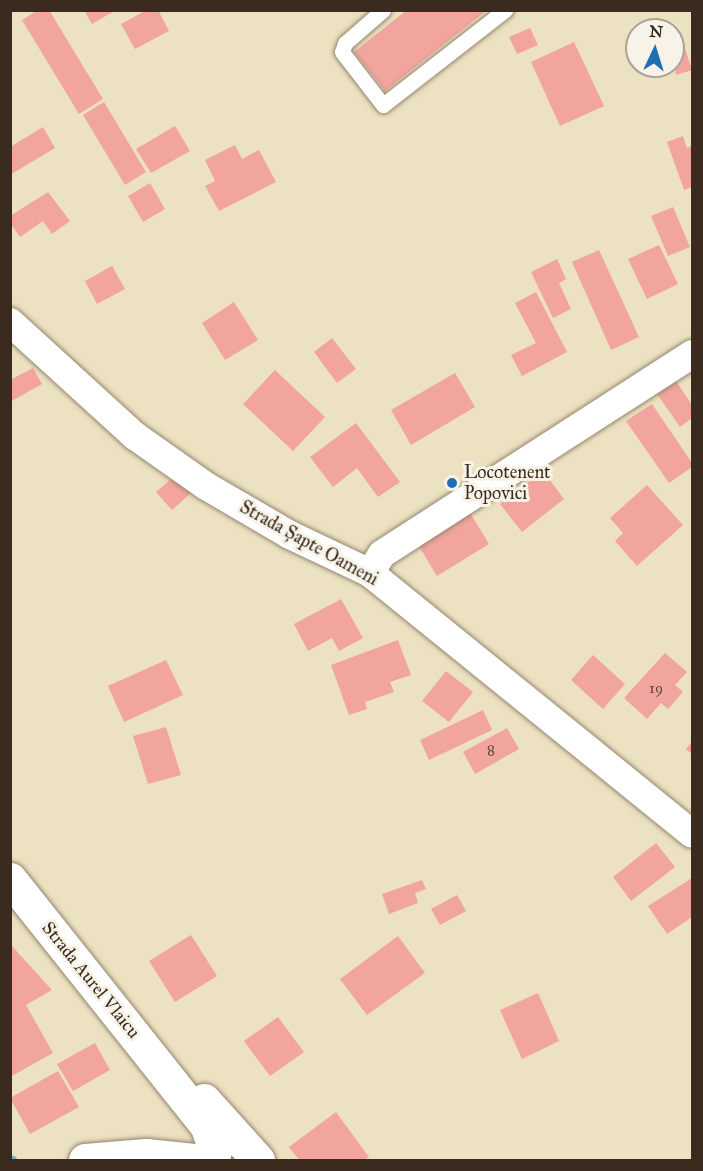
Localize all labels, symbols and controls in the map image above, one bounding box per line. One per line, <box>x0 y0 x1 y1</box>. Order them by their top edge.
north arrow <box>625 18 685 78</box>
text: N <box>649 22 664 41</box>
place label: Locotenent Popovici <box>464 462 550 504</box>
marker: Locotenent Popovici <box>445 476 459 490</box>
street label: Strada Șapte Oameni <box>236 496 382 590</box>
house number: 19 <box>649 680 663 698</box>
house number: 8 <box>487 742 495 760</box>
street label: Strada Aurel Vlaicu <box>37 917 145 1043</box>

